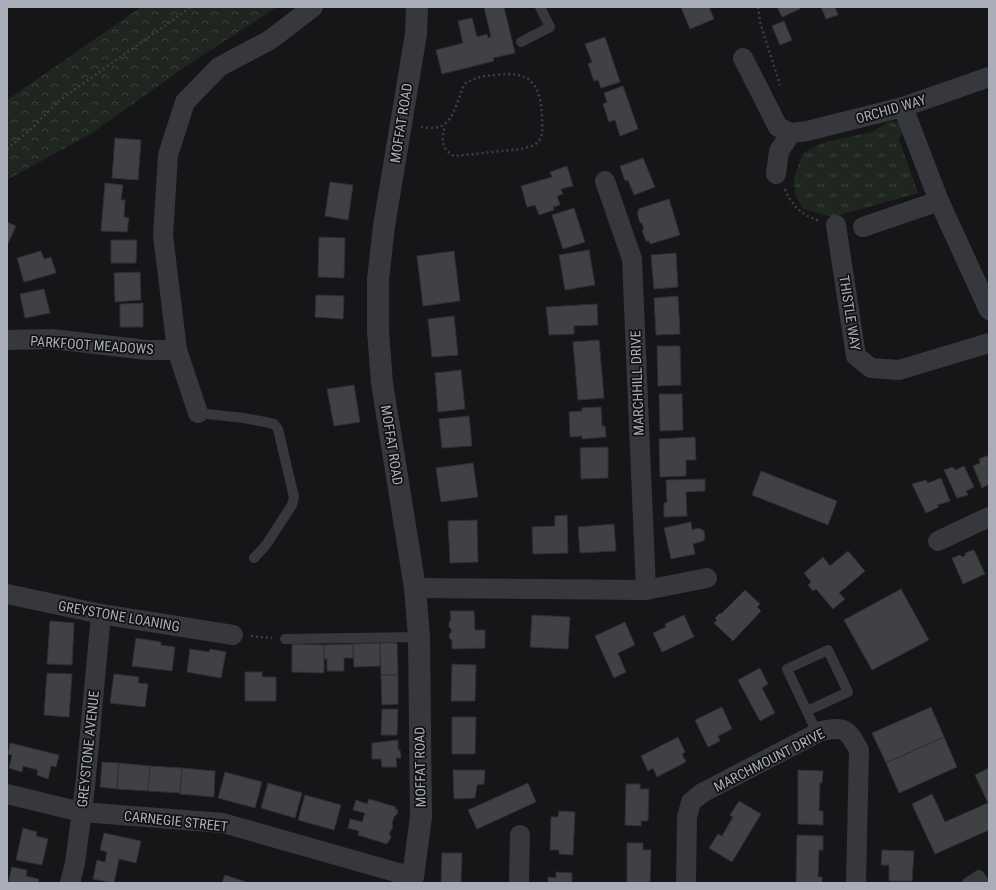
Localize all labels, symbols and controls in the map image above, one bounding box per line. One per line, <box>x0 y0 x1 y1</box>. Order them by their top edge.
street label: MOFFAT ROAD <box>387 82 415 164</box>
street label: ORCHID WAY <box>854 91 929 127</box>
street label: THISTLE WAY <box>836 274 864 352</box>
street label: MARCHHILL DRIVE <box>627 330 647 436</box>
street label: PARKFOOT MEADOWS <box>30 333 154 357</box>
street label: MOFFAT ROAD <box>378 404 406 486</box>
street label: GREYSTONE LOANING <box>57 597 181 635</box>
street label: GREYSTONE AVENUE <box>74 690 102 808</box>
street label: MARCHMOUNT DRIVE <box>711 725 827 795</box>
street label: MOFFAT ROAD <box>411 727 429 807</box>
street label: CARNEGIE STREET <box>123 808 229 834</box>

